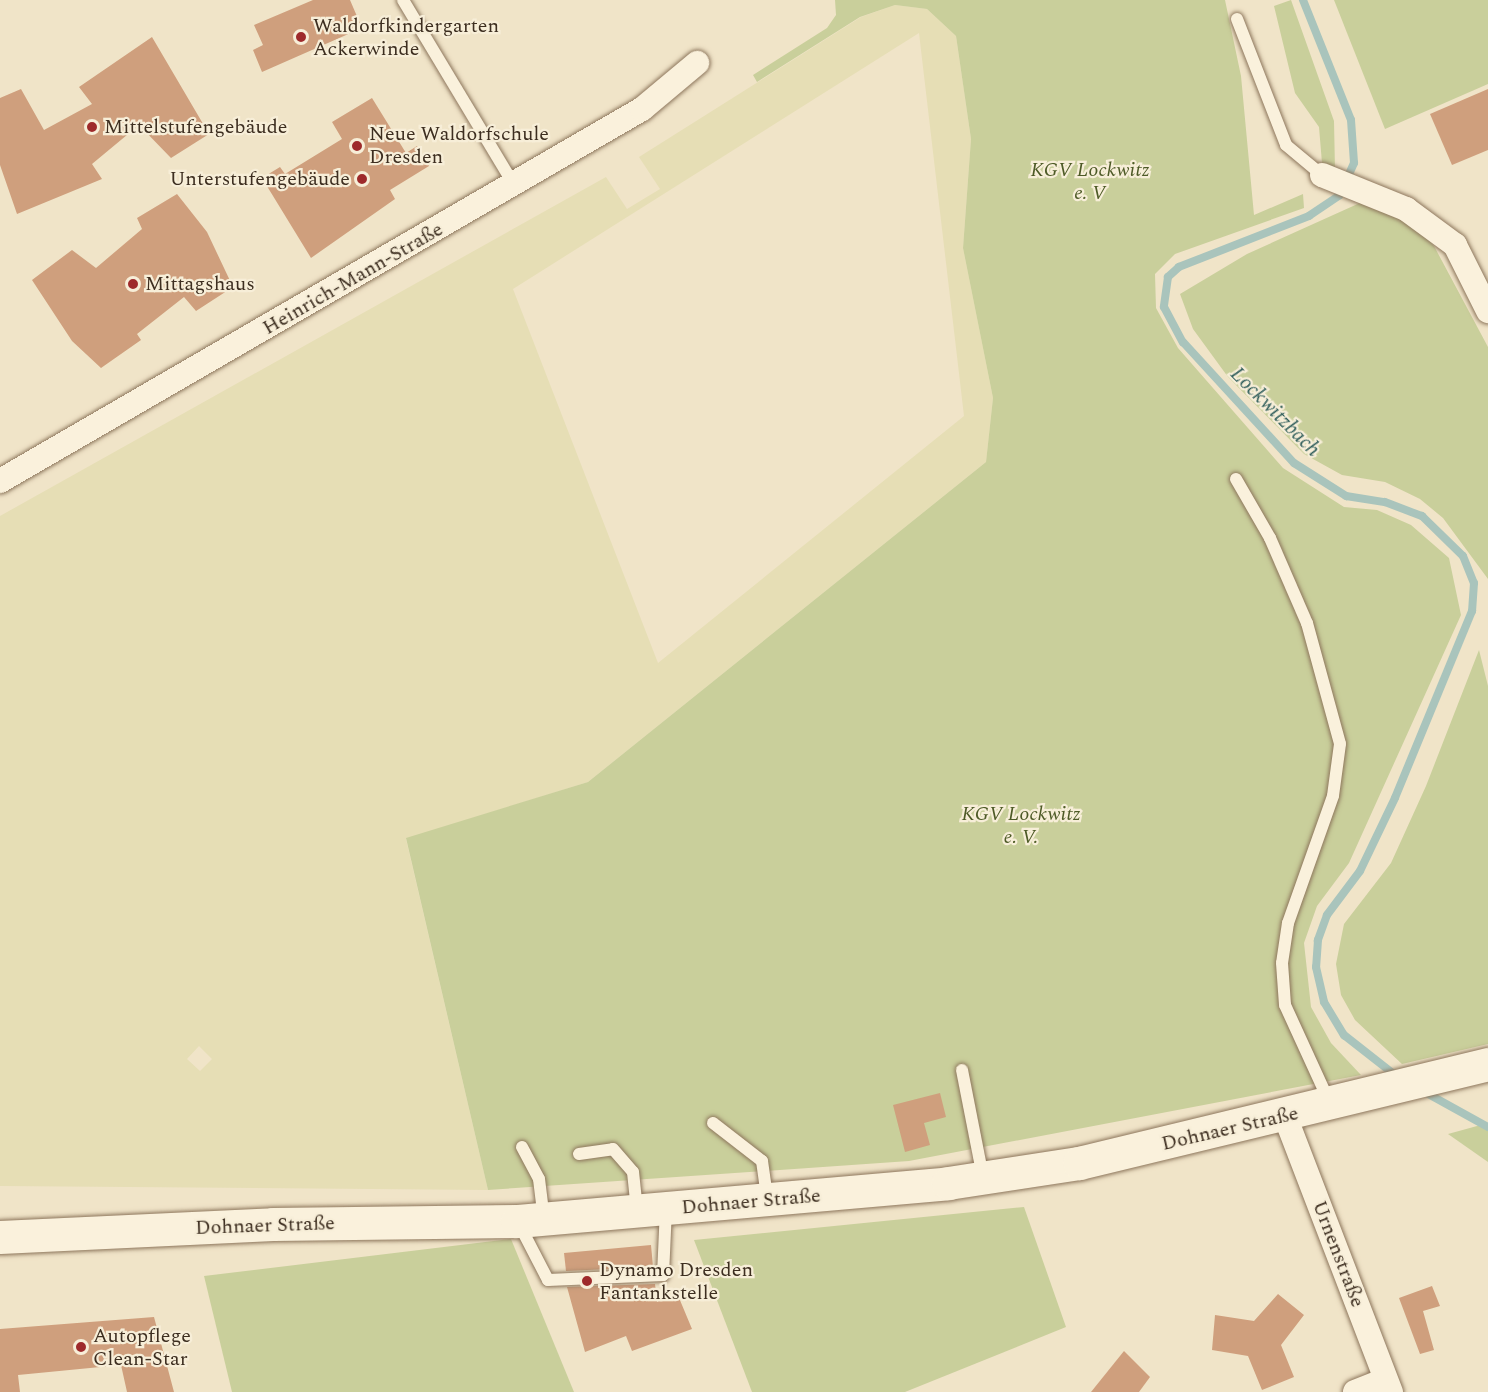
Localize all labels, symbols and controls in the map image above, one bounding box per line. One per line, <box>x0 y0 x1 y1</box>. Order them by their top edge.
place label: Waldorfkindergarten Ackerwinde <box>313 14 499 61</box>
marker: Waldorfkindergarten Ackerwinde <box>294 30 308 44</box>
place label: Mittelstufengebäude <box>104 115 288 139</box>
marker: Mittelstufengebäude <box>85 120 99 134</box>
place label: Neue Waldorfschule Dresden <box>369 122 549 169</box>
marker: Neue Waldorfschule Dresden <box>350 139 364 153</box>
park label: KGV Lockwitz e. V <box>1031 159 1149 206</box>
place label: Unterstufengebäude <box>170 167 350 191</box>
marker: Unterstufengebäude <box>355 172 369 186</box>
street label: Heinrich-Mann-Straße <box>259 218 447 340</box>
place label: Mittagshaus <box>145 272 255 296</box>
marker: Mittagshaus <box>126 277 140 291</box>
water label: Lockwitzbach <box>1225 362 1325 462</box>
park label: KGV Lockwitz e. V. <box>962 803 1080 850</box>
street label: Dohnaer Straße <box>1159 1102 1301 1156</box>
street label: Dohnaer Straße <box>680 1184 822 1220</box>
street label: Urnenstraße <box>1307 1197 1369 1311</box>
street label: Dohnaer Straße <box>195 1212 335 1240</box>
place label: Dynamo Dresden Fantankstelle <box>599 1258 753 1305</box>
marker: Dynamo Dresden Fantankstelle <box>580 1274 594 1288</box>
place label: Autopflege Clean-Star <box>93 1324 191 1371</box>
marker: Autopflege Clean-Star <box>74 1340 88 1354</box>

